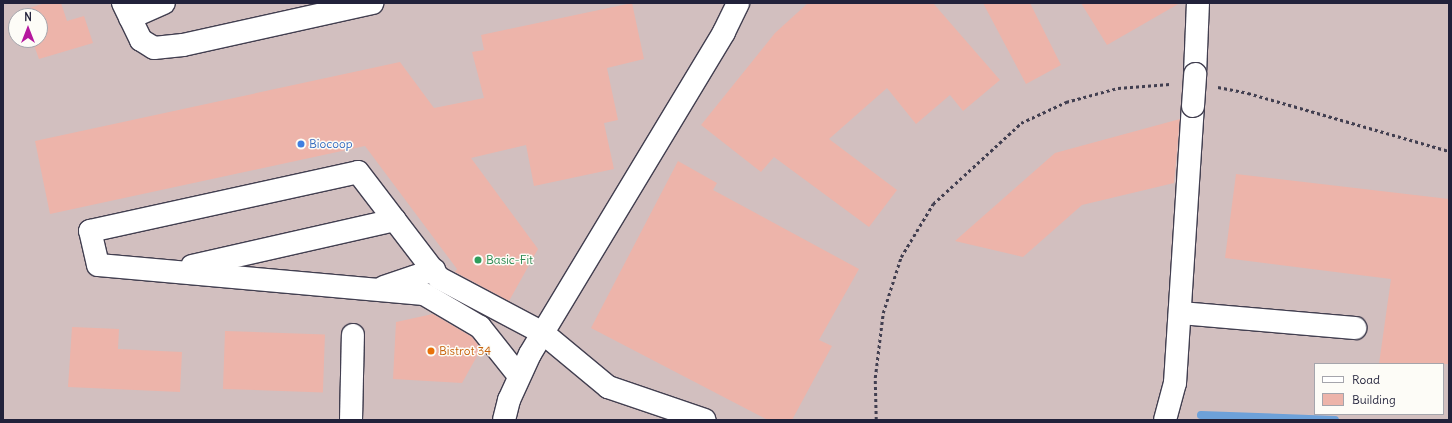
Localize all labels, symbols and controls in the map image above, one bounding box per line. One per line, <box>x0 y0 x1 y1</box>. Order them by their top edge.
north arrow <box>8 8 48 48</box>
text: N <box>24 10 32 24</box>
place label: Biocoop <box>309 137 353 151</box>
marker: Biocoop <box>296 139 306 149</box>
place label: Basic-Fit <box>486 253 533 267</box>
marker: Basic-Fit <box>473 255 483 265</box>
place label: Bistrot 34 <box>439 344 491 358</box>
marker: Bistrot 34 <box>426 346 436 356</box>
legend <box>1314 363 1444 415</box>
text: Road <box>1352 372 1380 387</box>
text: Building <box>1352 392 1396 407</box>

